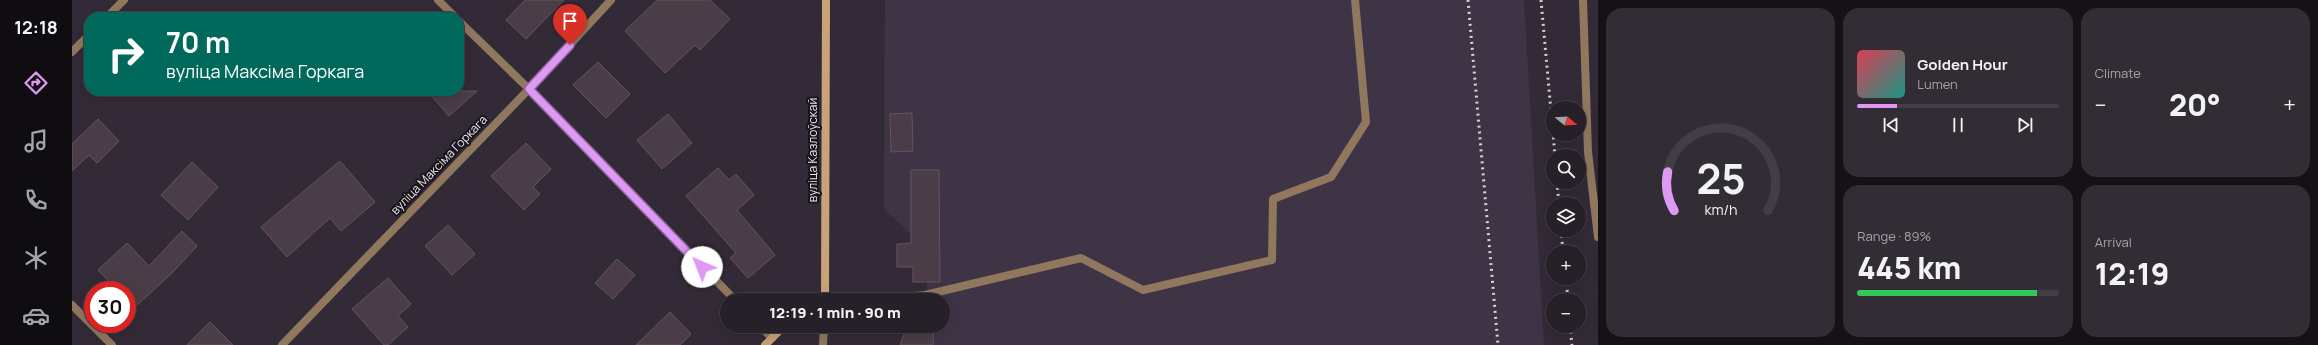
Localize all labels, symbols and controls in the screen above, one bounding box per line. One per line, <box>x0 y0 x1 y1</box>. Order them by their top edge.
pin <box>553 4 587 45</box>
icon: arrive <box>559 10 581 32</box>
text: 12:18 <box>14 15 58 39</box>
text: 70 m <box>166 23 230 61</box>
icon: right <box>100 28 152 80</box>
text: Golden Hour <box>1917 54 2008 75</box>
text: вуліца Максіма Горкага <box>166 59 364 83</box>
text: Climate <box>2095 64 2141 82</box>
icon: directions <box>22 69 50 97</box>
text: Lumen <box>1917 75 1958 93</box>
text: 20° <box>2169 84 2221 125</box>
text: − <box>2095 90 2107 120</box>
text: + <box>2283 90 2296 120</box>
street label: вуліца Казлоўскай <box>804 98 821 202</box>
north arrow <box>1546 101 1586 141</box>
map controls <box>1546 101 1586 333</box>
street label: вуліца Максіма Горкага <box>387 111 491 218</box>
icon: previous <box>1880 114 1902 136</box>
icon: pause <box>1947 114 1969 136</box>
icon: next <box>2014 114 2036 136</box>
icon: music <box>22 127 50 155</box>
button: search <box>1546 149 1586 189</box>
text: 25 <box>1696 149 1745 205</box>
icon: phone <box>22 186 50 214</box>
button: layers <box>1546 197 1586 237</box>
text: km/h <box>1704 199 1737 218</box>
text: Range · 89% <box>1857 227 1931 245</box>
text: Arrival <box>2095 233 2132 251</box>
icon: climate <box>22 244 50 272</box>
button: + <box>1546 245 1586 285</box>
position arrow <box>681 246 723 288</box>
text: 445 km <box>1857 247 1961 288</box>
text: 12:19 <box>2095 253 2169 294</box>
speed limit sign: 30 <box>84 281 136 333</box>
button: − <box>1546 293 1586 333</box>
icon: car <box>22 302 50 330</box>
text: 12:19 · 1 min · 90 m <box>769 302 901 323</box>

